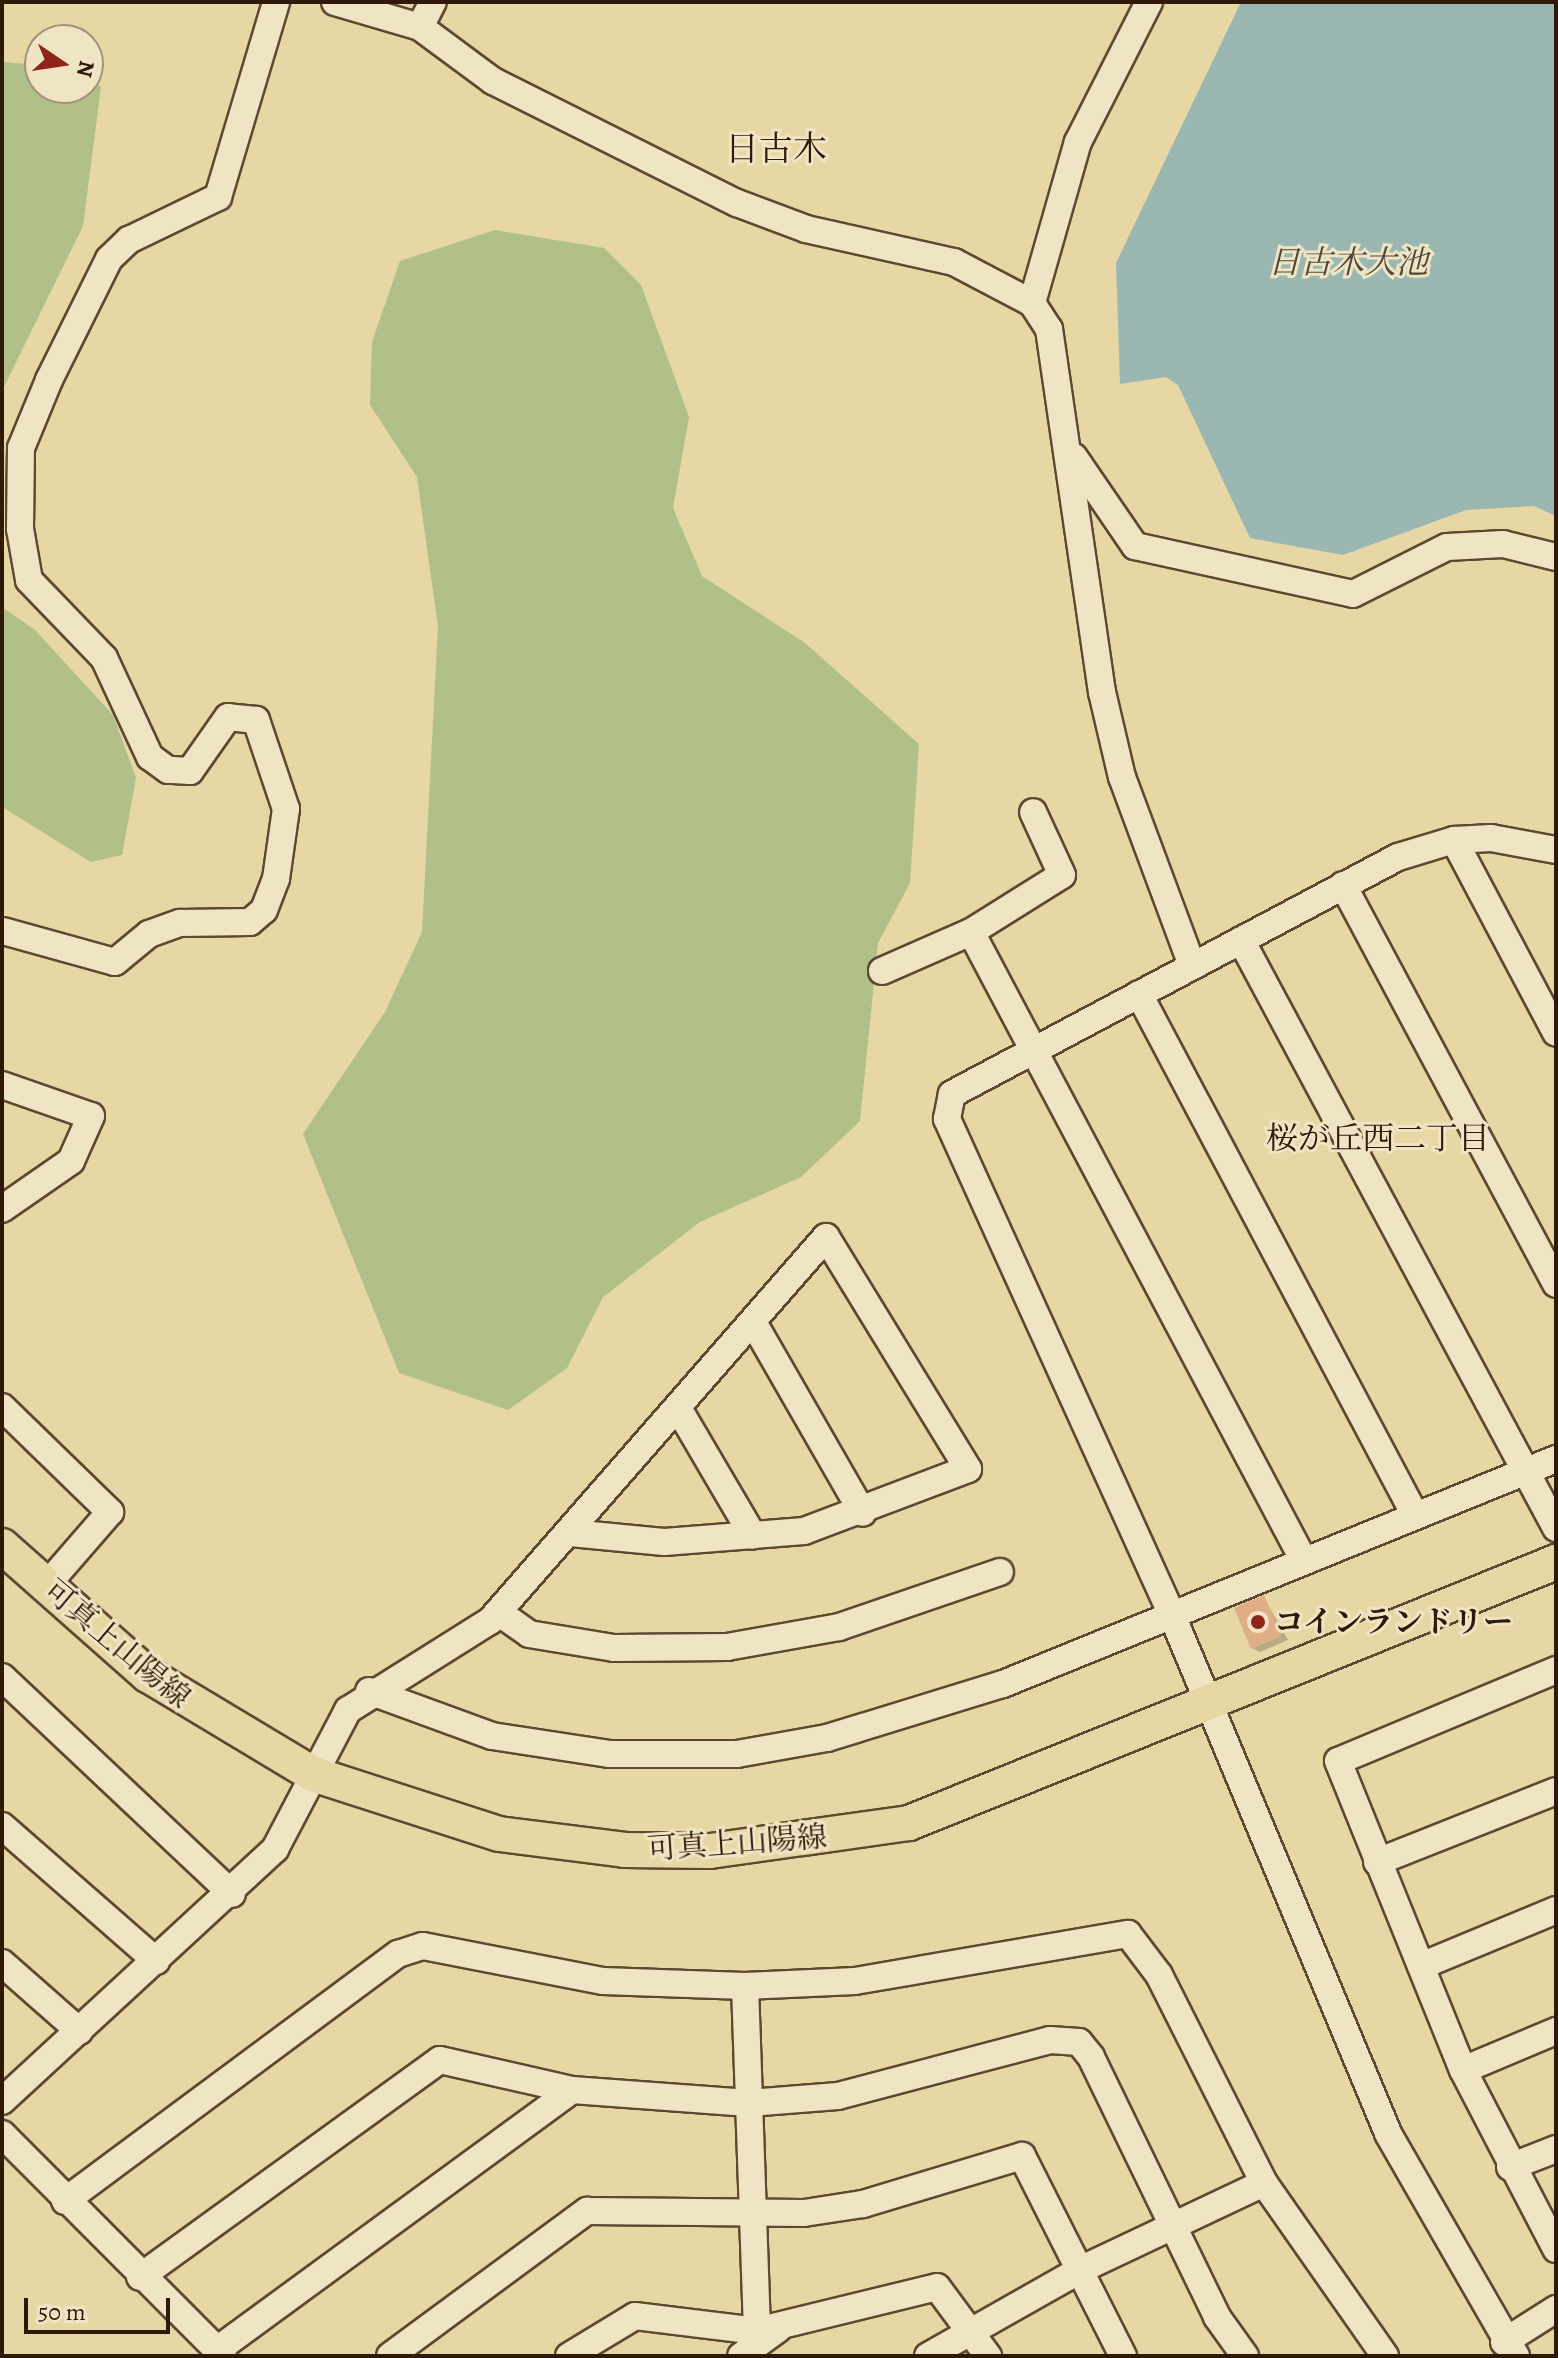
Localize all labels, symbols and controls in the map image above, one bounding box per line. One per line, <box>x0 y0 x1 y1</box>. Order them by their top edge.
north arrow <box>24 24 104 104</box>
text: N <box>69 58 102 80</box>
district label: 日古木 <box>725 129 827 169</box>
water label: 日古木大池 <box>1268 243 1428 281</box>
district label: 桜が丘西二丁目 <box>1266 1119 1490 1157</box>
street label: 可真上山陽線 <box>36 1572 198 1716</box>
place label: コインランドリー <box>1274 1604 1514 1640</box>
marker: コインランドリー <box>1249 1613 1267 1631</box>
street label: 可真上山陽線 <box>646 1819 828 1867</box>
scale bar <box>28 2282 174 2332</box>
text: 50 m <box>38 2296 86 2328</box>

